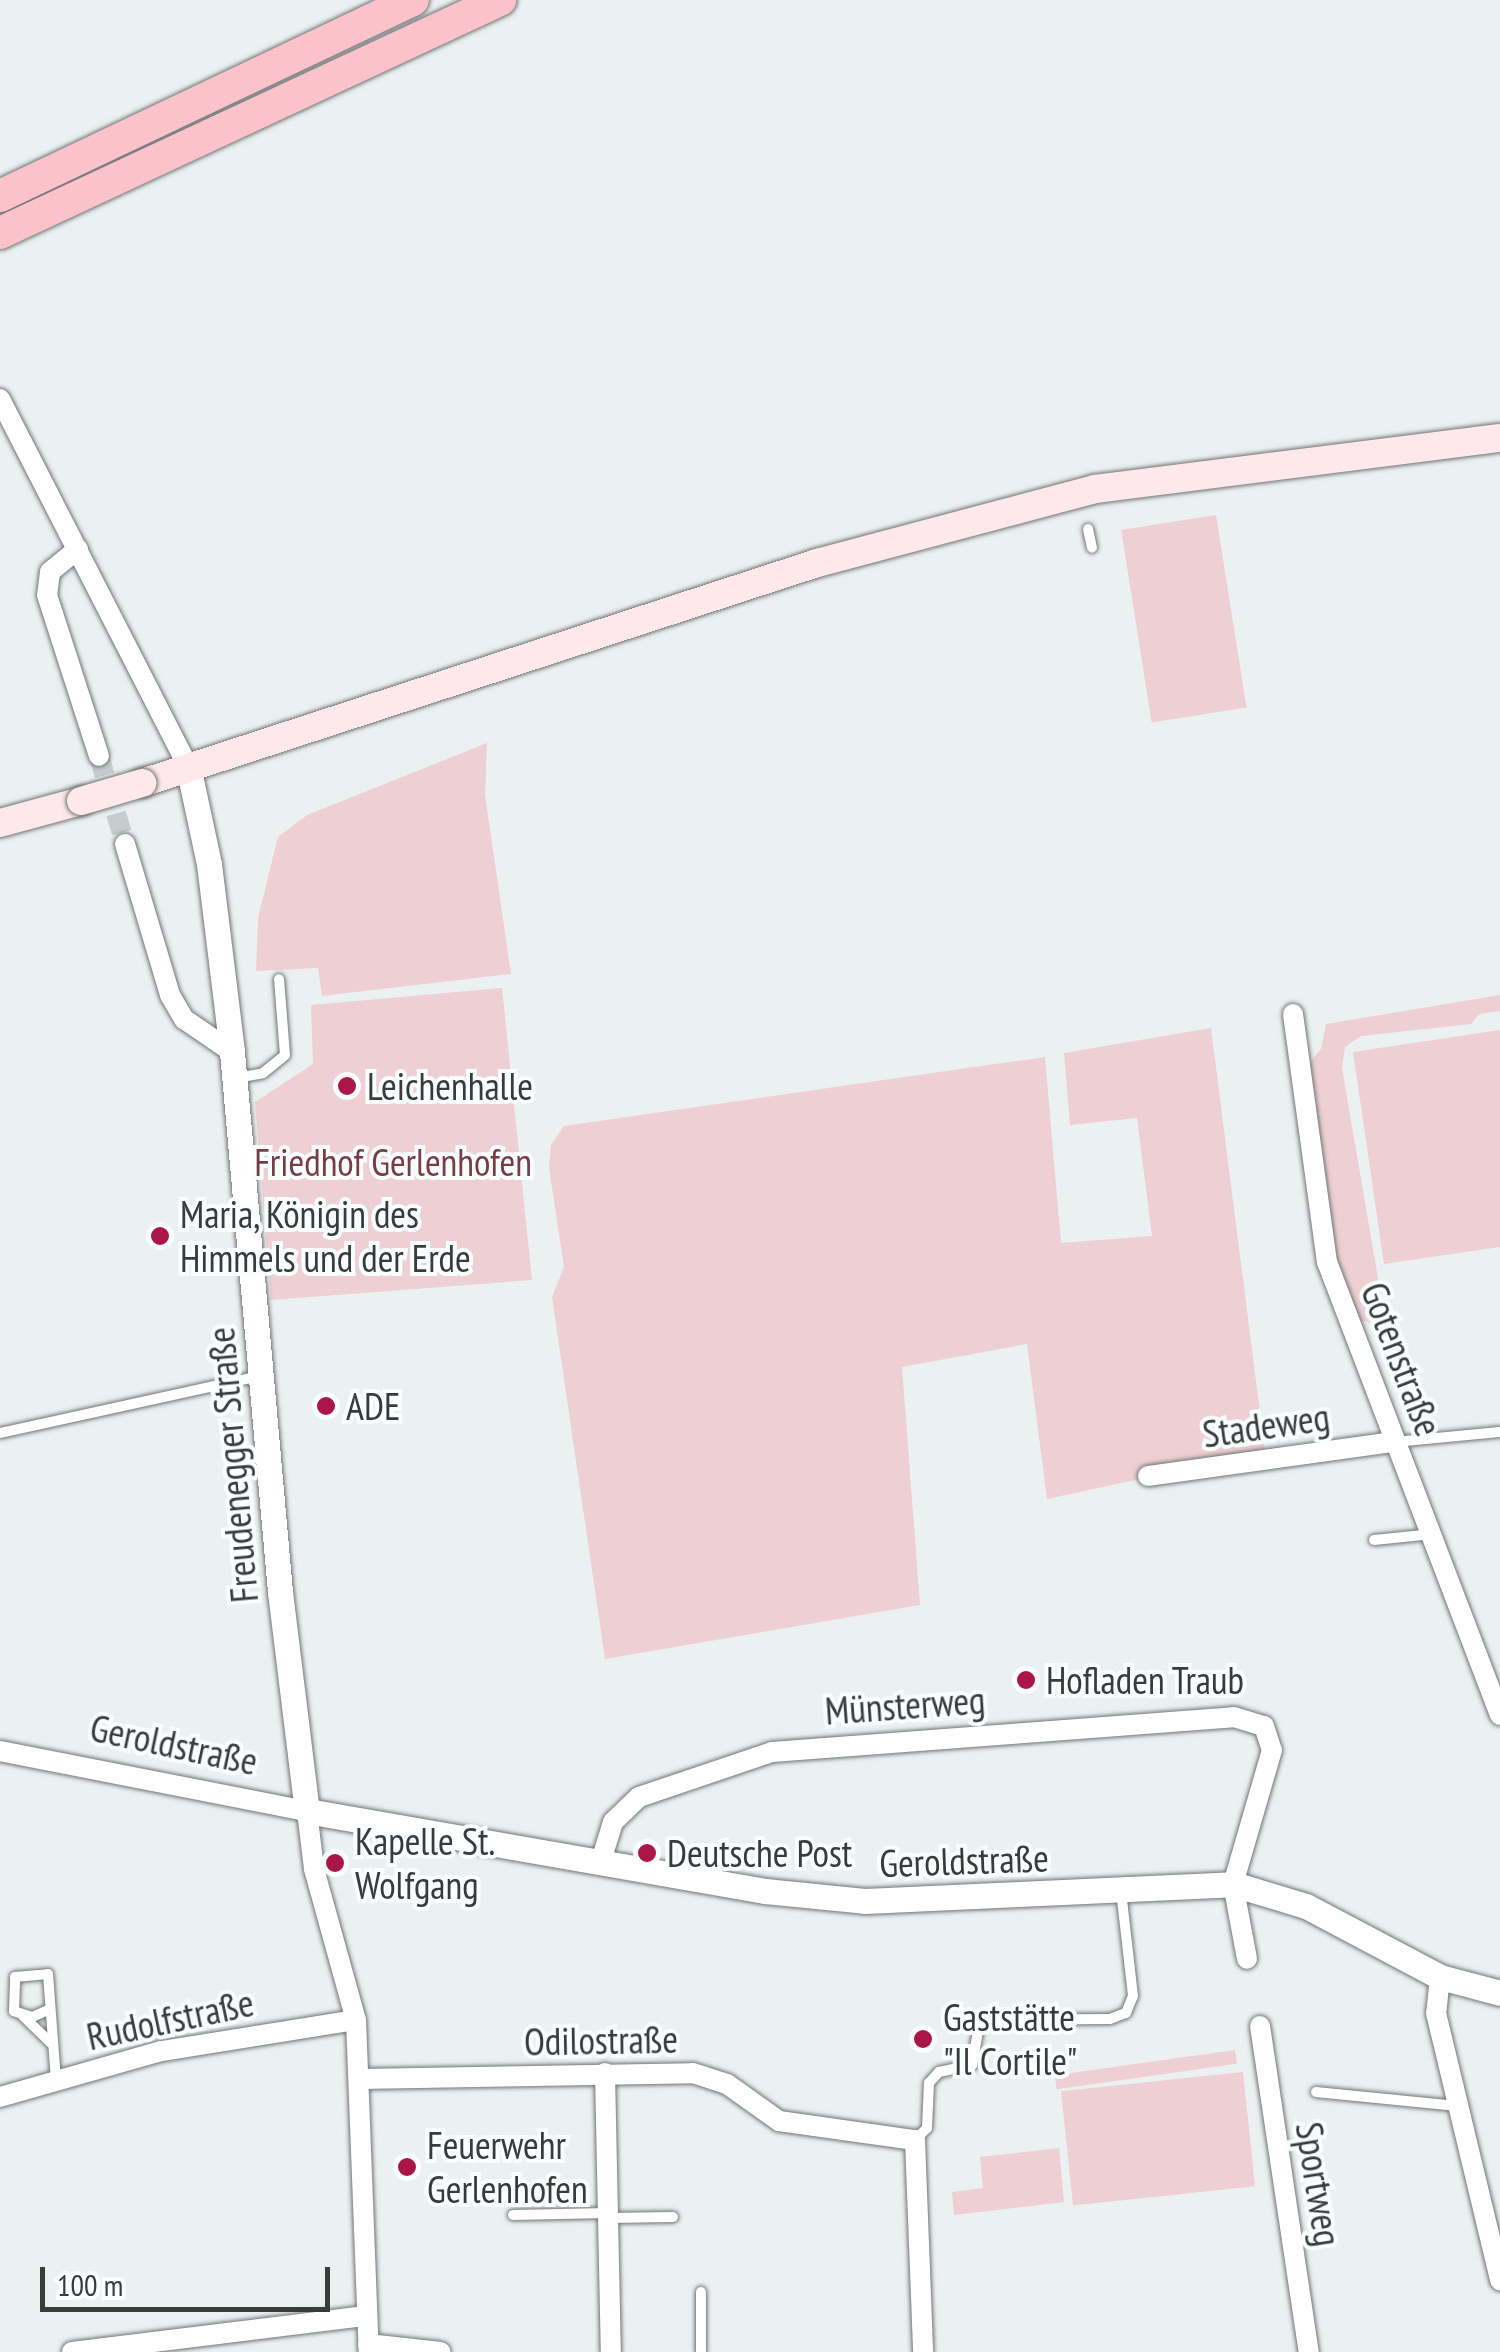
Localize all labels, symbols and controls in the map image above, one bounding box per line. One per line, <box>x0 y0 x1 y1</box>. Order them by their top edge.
place label: Leichenhalle <box>367 1063 533 1109</box>
marker: Leichenhalle <box>336 1075 358 1097</box>
park label: Friedhof Gerlenhofen <box>254 1139 532 1185</box>
place label: Maria, Königin des Himmels und der Erde <box>180 1191 471 1280</box>
marker: Maria, Königin des Himmels und der Erde <box>149 1225 171 1247</box>
street label: Gotenstraße <box>1352 1276 1452 1442</box>
street label: Freudenegger Straße <box>197 1326 267 1604</box>
place label: ADE <box>346 1383 400 1429</box>
street label: Stadeweg <box>1200 1394 1332 1456</box>
marker: ADE <box>315 1395 337 1417</box>
place label: Hofladen Traub <box>1046 1657 1245 1703</box>
marker: Hofladen Traub <box>1015 1669 1037 1691</box>
street label: Münsterweg <box>823 1677 987 1733</box>
street label: Geroldstraße <box>86 1704 262 1784</box>
place label: Kapelle St. Wolfgang <box>355 1818 495 1908</box>
place label: Deutsche Post <box>667 1830 852 1876</box>
street label: Geroldstraße <box>878 1834 1050 1886</box>
marker: Deutsche Post <box>636 1842 658 1864</box>
marker: Kapelle St. Wolfgang <box>324 1852 346 1874</box>
street label: Rudolfstraße <box>82 1979 258 2059</box>
place label: Gaststätte "Il Cortile" <box>943 1994 1077 2084</box>
street label: Odilostraße <box>524 2016 678 2064</box>
marker: Gaststätte "Il Cortile" <box>912 2028 934 2050</box>
street label: Sportweg <box>1287 2119 1351 2249</box>
place label: Feuerwehr Gerlenhofen <box>427 2122 588 2212</box>
marker: Feuerwehr Gerlenhofen <box>396 2156 418 2178</box>
scale bar <box>45 2247 335 2309</box>
text: 100 m <box>57 2265 123 2304</box>

